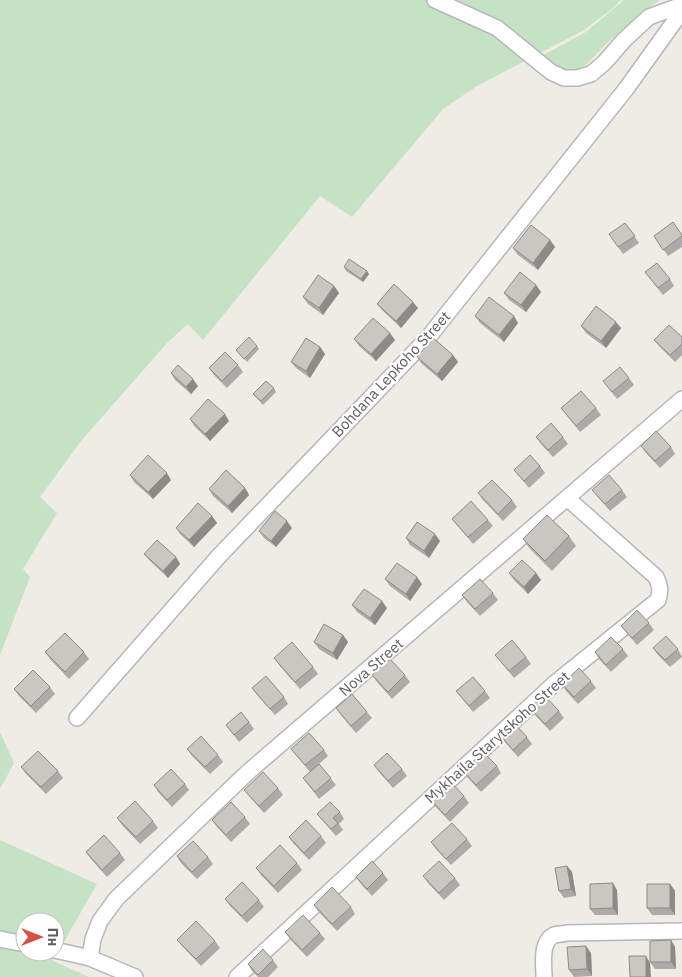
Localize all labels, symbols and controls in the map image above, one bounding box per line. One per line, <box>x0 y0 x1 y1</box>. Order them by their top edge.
street label: Bohdana Lepkoho Street <box>328 307 454 441</box>
street label: Nova Street <box>335 634 407 700</box>
street label: Mykhaila Starytskoho Street <box>420 667 574 807</box>
north arrow <box>15 912 65 962</box>
text: Пн <box>44 928 62 946</box>

